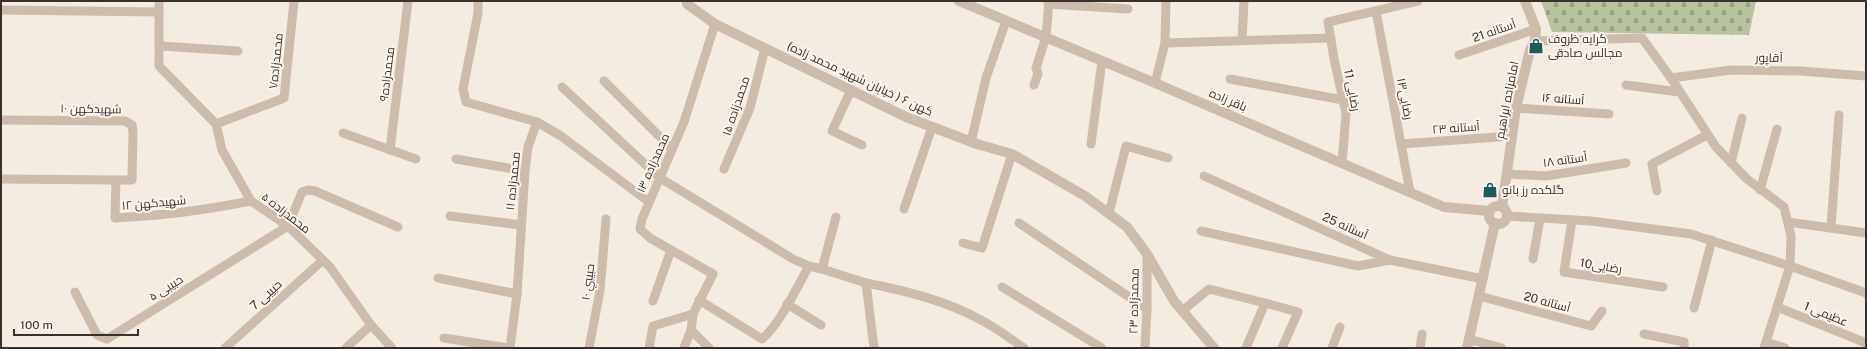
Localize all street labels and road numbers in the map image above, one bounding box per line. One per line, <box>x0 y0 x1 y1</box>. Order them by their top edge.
street label: آستانه 21 <box>1470 17 1518 45</box>
street label: محمدزاده۷ <box>266 32 286 90</box>
street label: کهن ۶ ( خیابان شهید محمد زاده) <box>785 39 935 119</box>
street label: محمدزاده۹ <box>377 46 397 102</box>
street label: آقاپور <box>1754 51 1784 67</box>
street label: امامزاده ابراهیم <box>1493 60 1522 140</box>
street label: رضایی 11 <box>1341 68 1363 112</box>
street label: محمدزاده ۱۵ <box>719 74 753 138</box>
street label: رضایی۱۳ <box>1394 77 1416 121</box>
street label: باقر زاده <box>1207 86 1249 114</box>
street label: آستانه ۱۶ <box>1541 91 1586 108</box>
street label: شهیدکهن ۱۰ <box>60 101 122 117</box>
street label: آستانه ۲۳ <box>1432 119 1481 137</box>
street label: محمدزاده ۱۳ <box>634 131 672 195</box>
street label: آستانه ۱۸ <box>1542 150 1589 170</box>
street label: محمدزاده ۱۱ <box>503 151 523 211</box>
street label: محمدزاده ۵ <box>259 190 313 236</box>
street label: شهیدکهن ۱۲ <box>121 193 187 213</box>
street label: آستانه 25 <box>1320 210 1371 242</box>
street label: رضایی10 <box>1579 256 1623 276</box>
street label: حبيبي ١٠ <box>579 263 600 302</box>
street label: محمدزاده ۲۳ <box>1126 268 1142 334</box>
street label: حبیبی ۵ <box>146 272 186 304</box>
street label: حبیبی 7 <box>247 277 285 313</box>
street label: آستانه 20 <box>1522 289 1573 315</box>
street label: عظیمی 1 <box>1802 299 1850 329</box>

